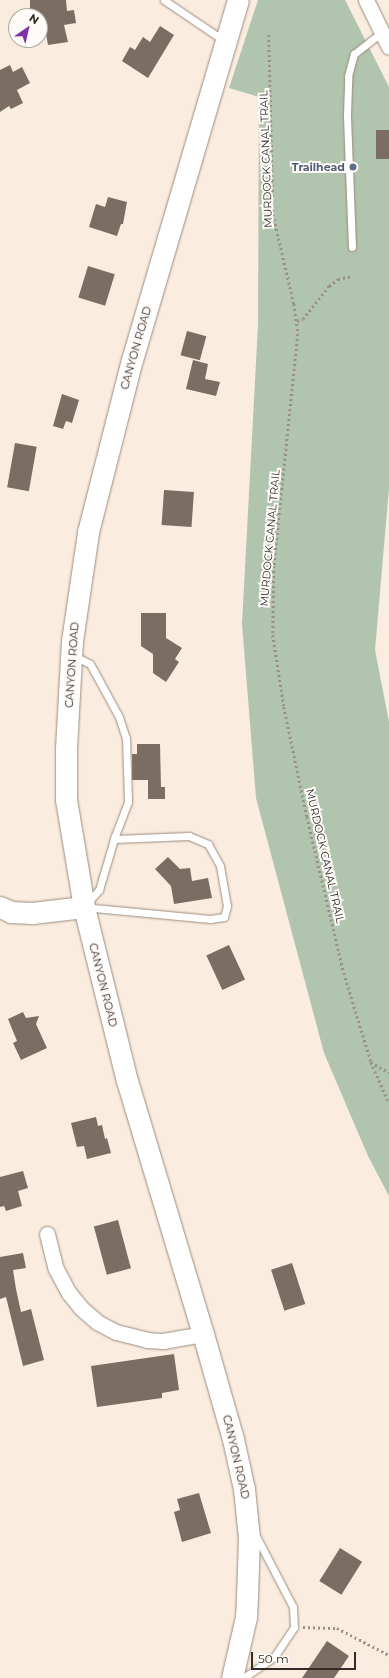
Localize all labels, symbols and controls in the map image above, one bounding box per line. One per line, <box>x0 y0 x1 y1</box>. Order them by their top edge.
north arrow <box>8 8 48 48</box>
text: N <box>27 11 42 27</box>
street label: MURDOCK CANAL TRAIL <box>257 90 275 228</box>
place label: Trailhead <box>292 160 345 174</box>
marker: Trailhead <box>348 162 358 172</box>
street label: CANYON ROAD <box>118 305 154 391</box>
street label: MURDOCK CANAL TRAIL <box>257 469 283 607</box>
street label: CANYON ROAD <box>62 622 82 708</box>
street label: MURDOCK CANAL TRAIL <box>303 787 347 925</box>
street label: CANYON ROAD <box>86 942 120 1028</box>
street label: CANYON ROAD <box>220 1414 252 1500</box>
scale bar <box>253 1644 358 1670</box>
text: 50 m <box>258 1651 289 1666</box>

